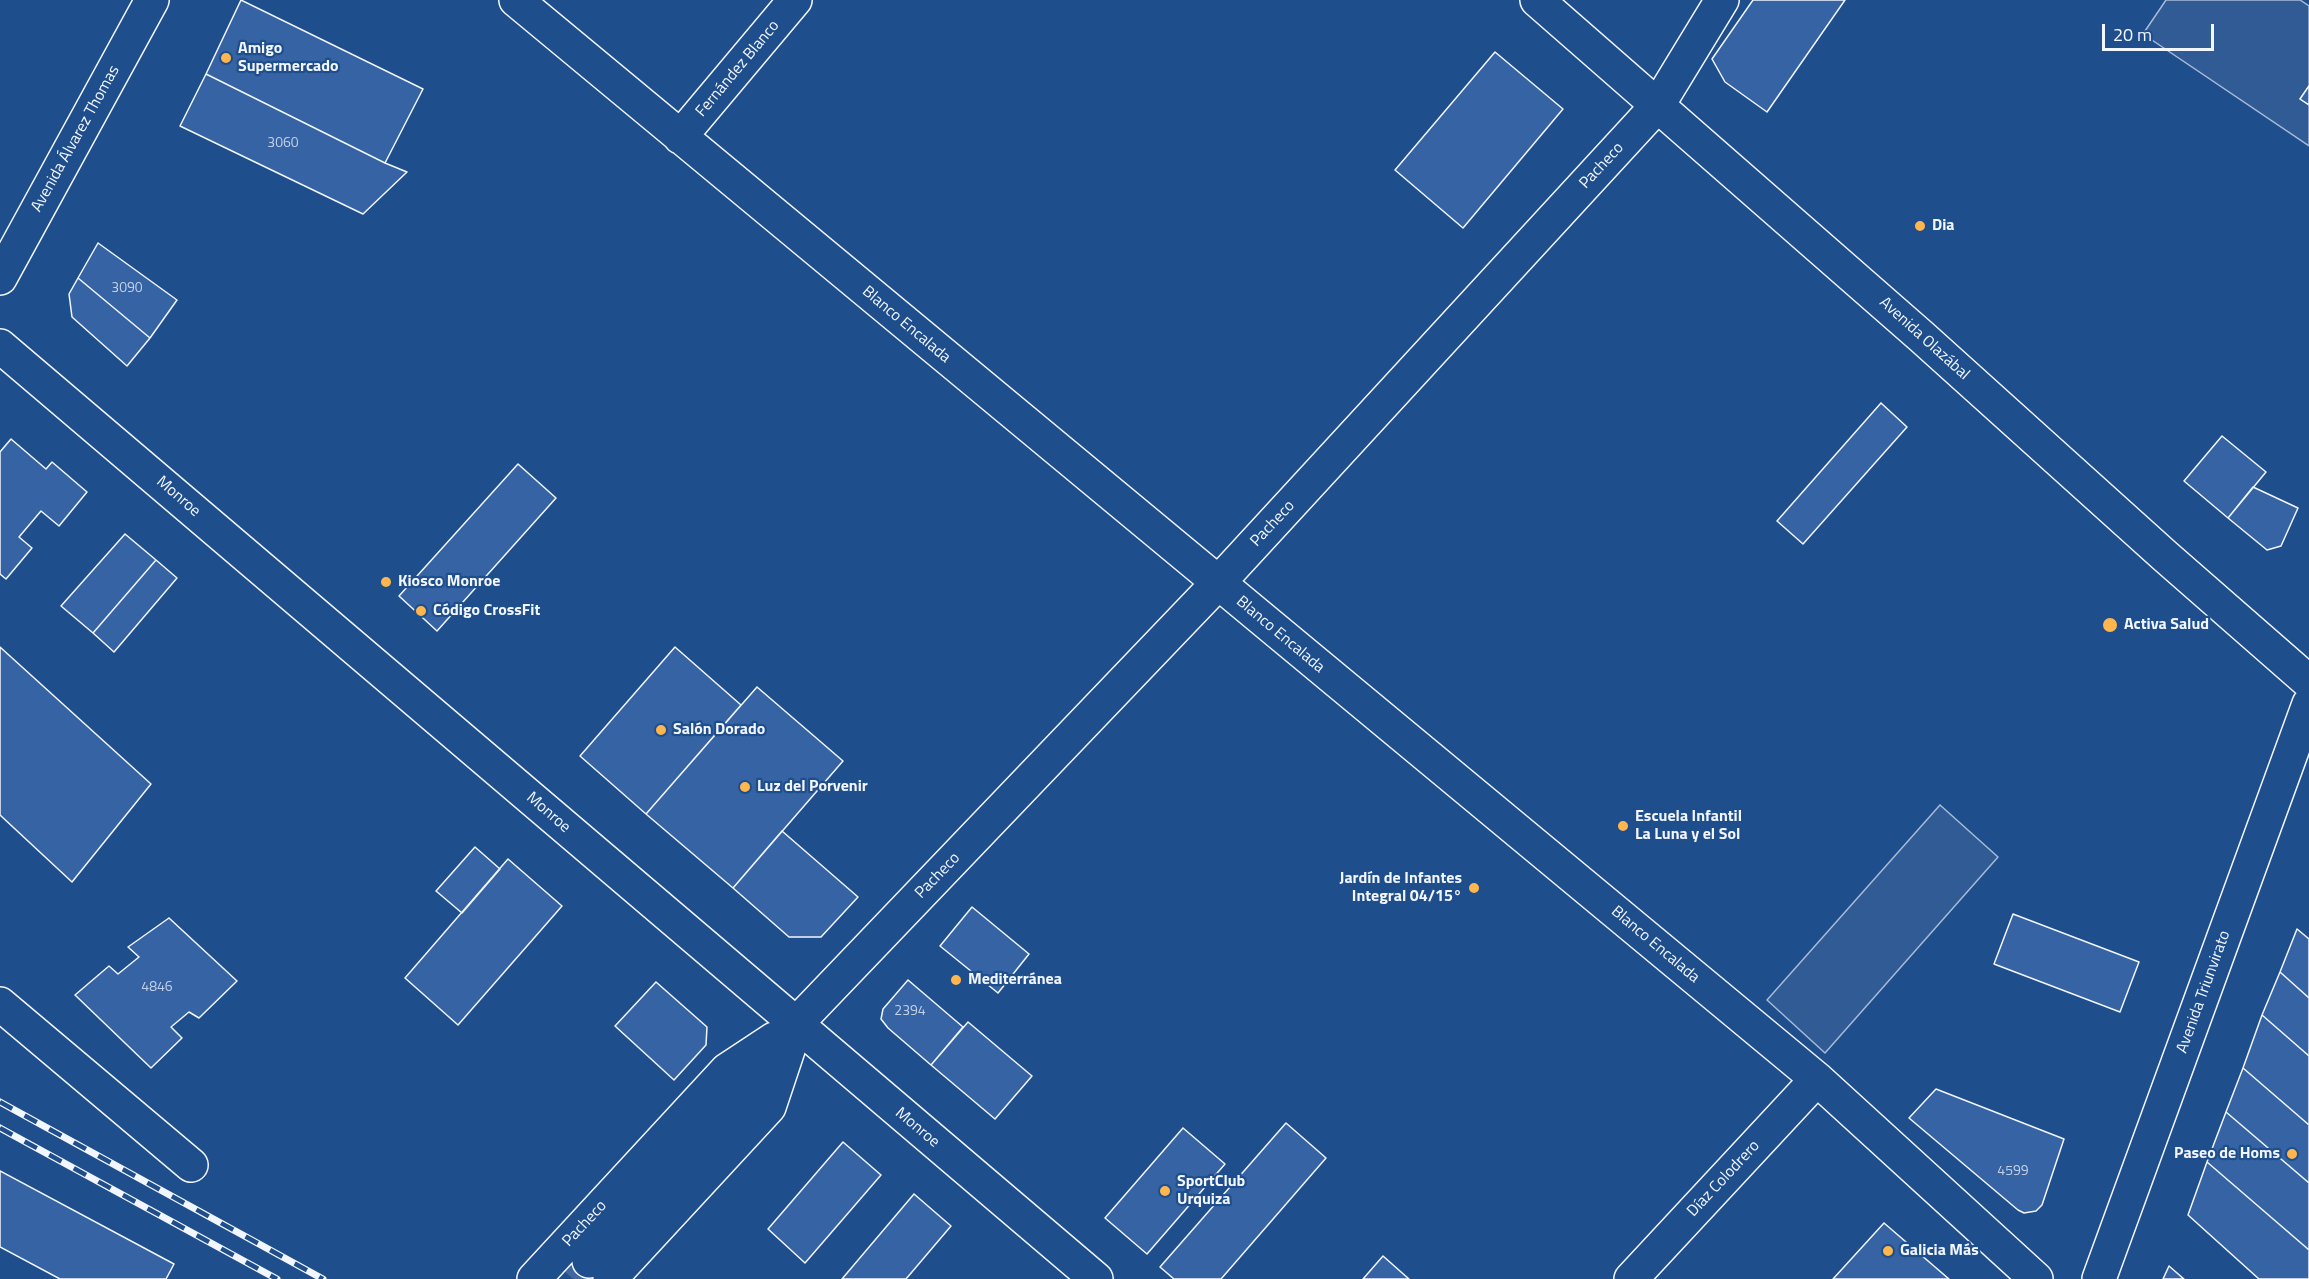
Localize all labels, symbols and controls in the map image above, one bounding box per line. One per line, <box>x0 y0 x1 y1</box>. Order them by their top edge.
scale bar <box>2105 12 2218 50</box>
street label: Fernández Blanco <box>692 17 784 121</box>
text: 20 m <box>2113 21 2152 48</box>
place label: Amigo Supermercado <box>238 39 339 77</box>
marker: Amigo Supermercado <box>219 51 233 65</box>
street label: Avenida Álvarez Thomas <box>28 62 124 216</box>
house number: 3060 <box>267 136 299 152</box>
street label: Pacheco <box>1576 139 1628 193</box>
place label: Dia <box>1932 216 1955 236</box>
marker: Dia <box>1913 219 1927 233</box>
house number: 3090 <box>111 281 143 297</box>
street label: Blanco Encalada <box>858 282 954 368</box>
street label: Avenida Olazábal <box>1875 294 1973 384</box>
street label: Monroe <box>152 473 204 521</box>
street label: Pacheco <box>1247 497 1299 551</box>
place label: Kiosco Monroe <box>398 572 500 592</box>
marker: Kiosco Monroe <box>379 575 393 589</box>
street label: Blanco Encalada <box>1232 592 1328 678</box>
place label: Código CrossFit <box>433 601 540 621</box>
marker: Código CrossFit <box>414 604 428 618</box>
place label: Activa Salud <box>2124 615 2209 635</box>
marker: Activa Salud <box>2101 616 2119 634</box>
place label: Salón Dorado <box>673 720 765 740</box>
marker: Salón Dorado <box>654 723 668 737</box>
place label: Luz del Porvenir <box>757 777 868 797</box>
marker: Luz del Porvenir <box>738 780 752 794</box>
street label: Monroe <box>522 789 574 837</box>
place label: Escuela Infantil La Luna y el Sol <box>1635 807 1742 845</box>
marker: Escuela Infantil La Luna y el Sol <box>1616 819 1630 833</box>
street label: Pacheco <box>912 849 964 903</box>
place label: Jardín de Infantes Integral 04/15° <box>1340 869 1462 907</box>
marker: Jardín de Infantes Integral 04/15° <box>1467 881 1481 895</box>
street label: Blanco Encalada <box>1607 902 1703 988</box>
street label: Avenida Triunvirato <box>2173 928 2235 1056</box>
place label: Mediterránea <box>968 970 1062 990</box>
marker: Mediterránea <box>949 973 963 987</box>
house number: 4846 <box>141 980 173 996</box>
house number: 2394 <box>894 1004 926 1020</box>
street label: Monroe <box>891 1104 943 1152</box>
street label: Díaz Colodrero <box>1684 1137 1764 1221</box>
place label: Paseo de Homs <box>2174 1144 2280 1164</box>
marker: Paseo de Homs <box>2285 1147 2299 1161</box>
house number: 4599 <box>1997 1164 2029 1180</box>
place label: SportClub Urquiza <box>1177 1172 1245 1210</box>
marker: SportClub Urquiza <box>1158 1184 1172 1198</box>
street label: Pacheco <box>559 1197 611 1251</box>
place label: Galicia Más <box>1900 1241 1979 1261</box>
marker: Galicia Más <box>1881 1244 1895 1258</box>

